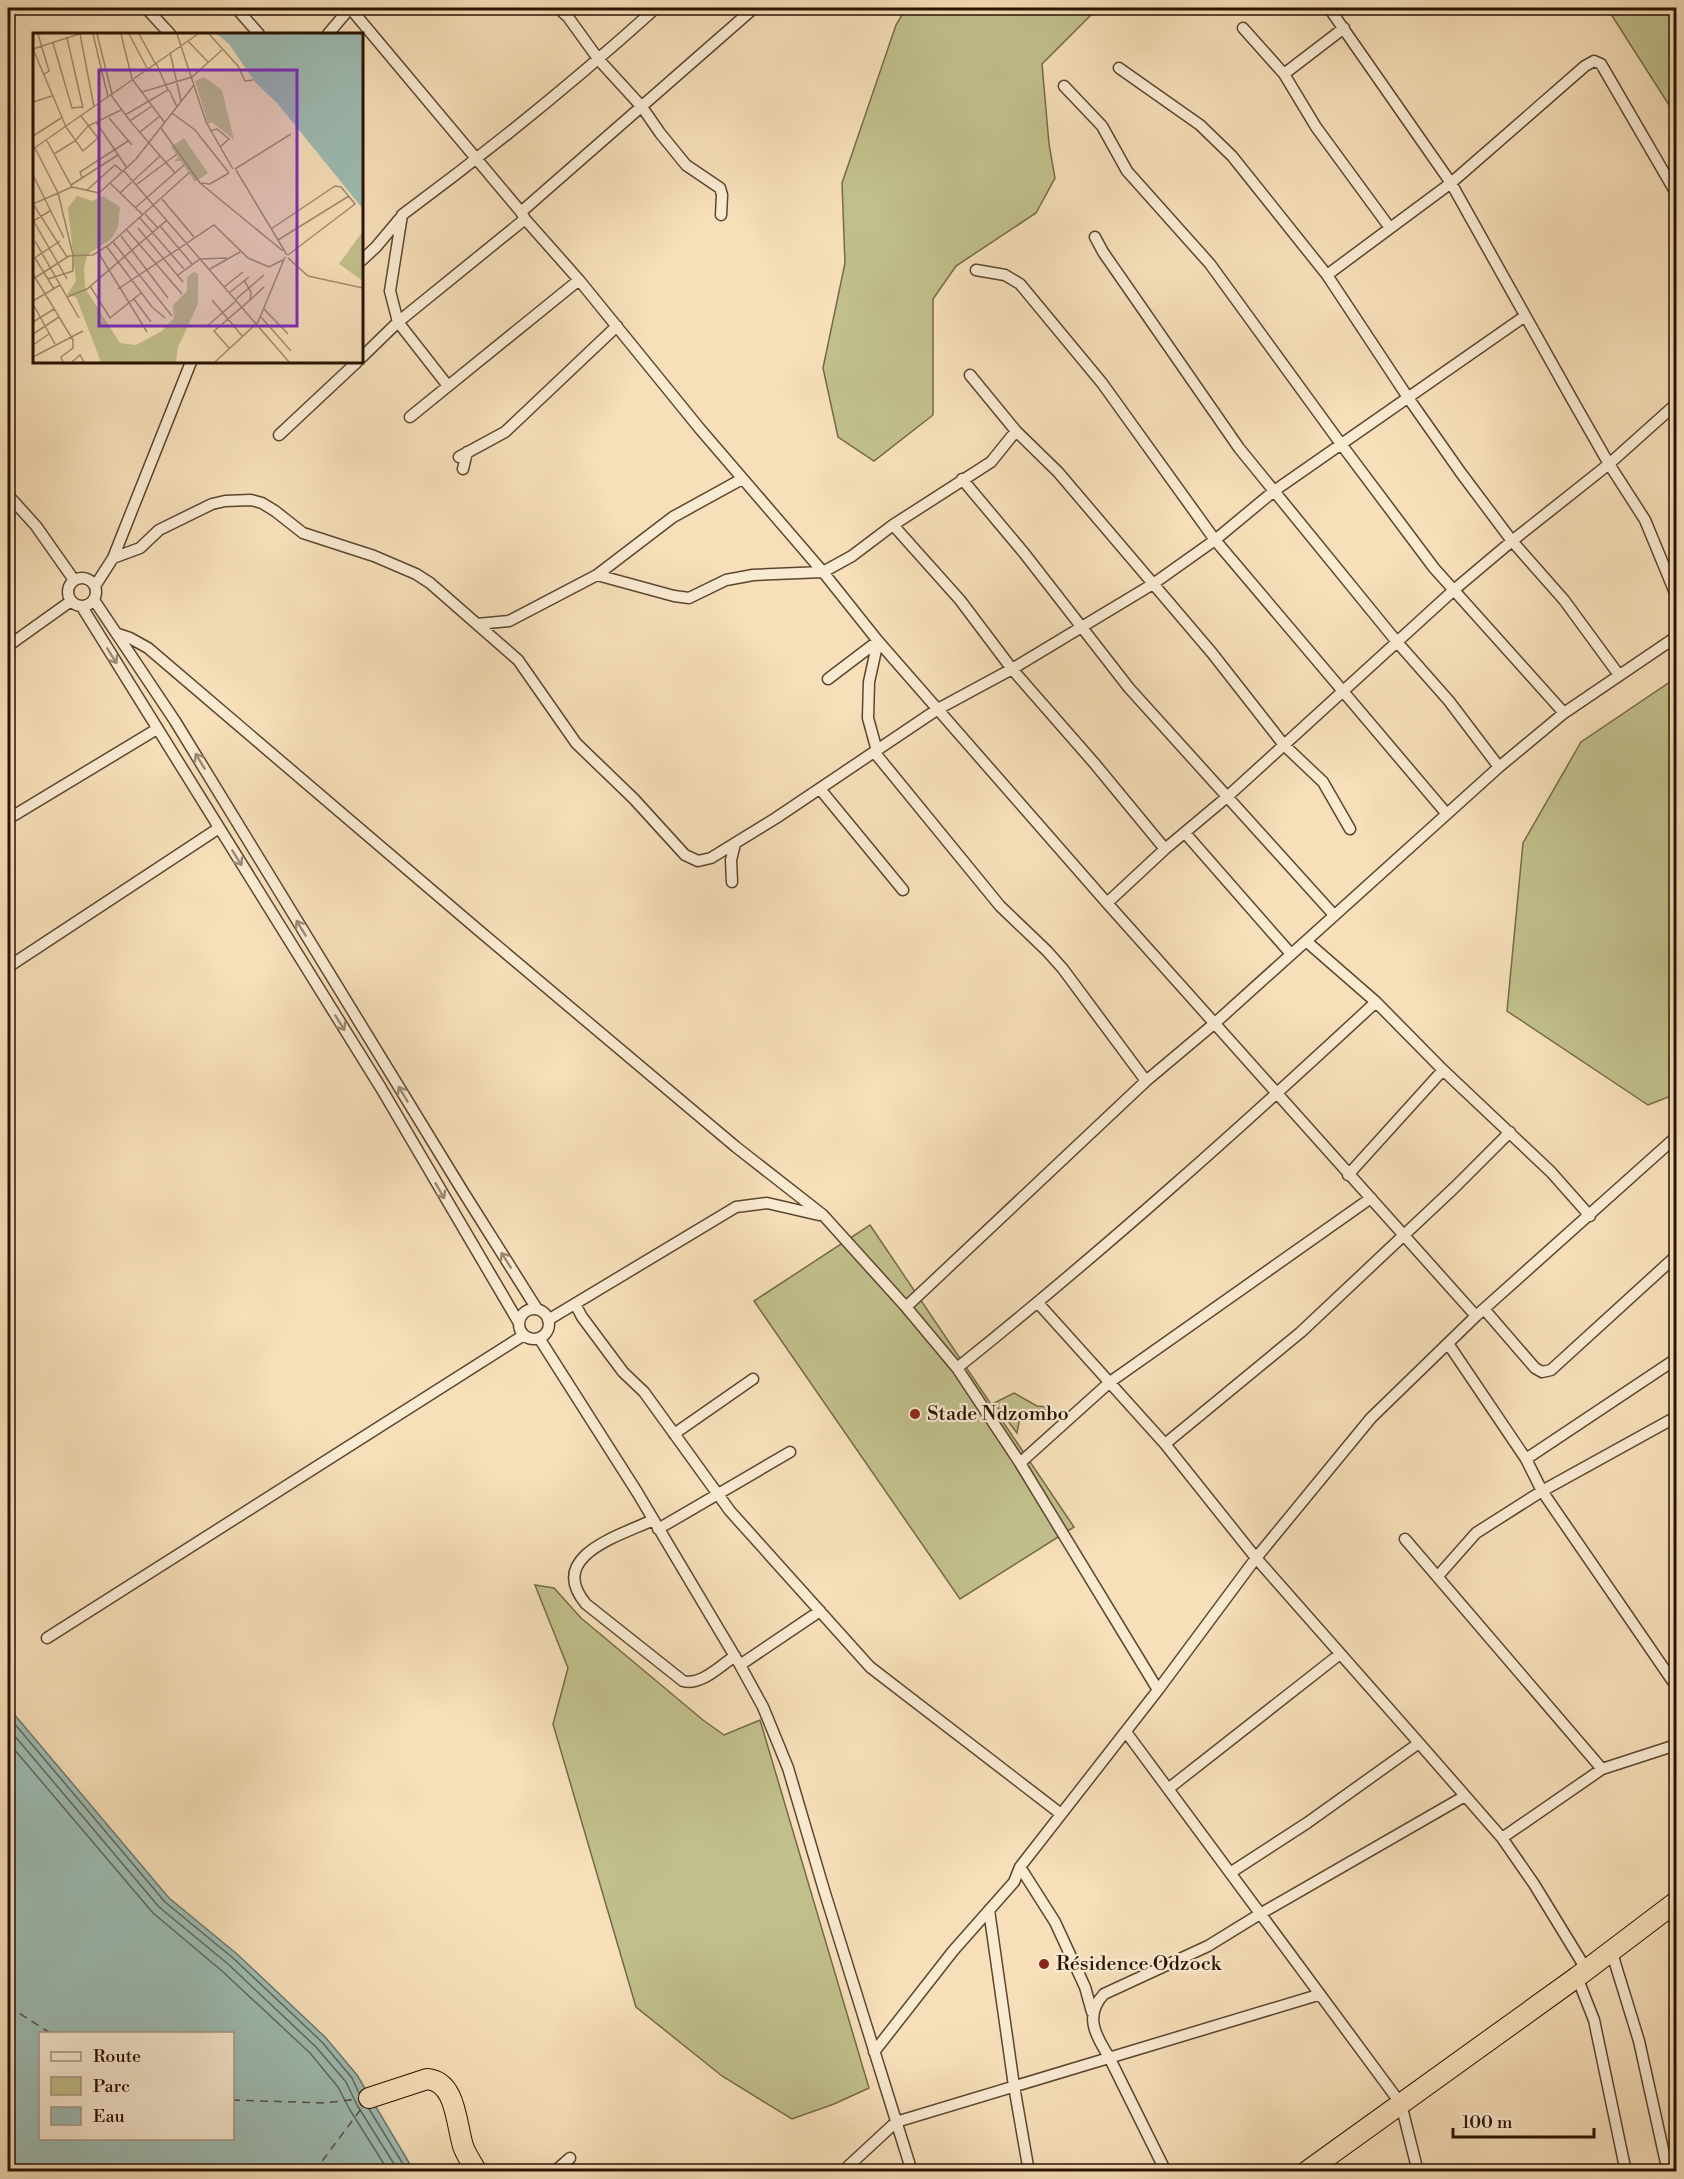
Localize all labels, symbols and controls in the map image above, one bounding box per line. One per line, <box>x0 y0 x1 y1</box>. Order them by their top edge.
inset map <box>33 33 363 363</box>
one-way arrow <box>107 647 119 664</box>
one-way arrow <box>193 753 205 770</box>
one-way arrow <box>232 849 244 866</box>
one-way arrow <box>295 920 307 937</box>
one-way arrow <box>335 1014 347 1031</box>
one-way arrow <box>397 1086 409 1103</box>
one-way arrow <box>435 1182 447 1199</box>
one-way arrow <box>499 1252 511 1269</box>
place label: Stade Ndzombo <box>927 1402 1069 1427</box>
marker: Stade Ndzombo <box>908 1407 922 1421</box>
place label: Résidence Odzock <box>1056 1952 1223 1977</box>
marker: Résidence Odzock <box>1037 1957 1051 1971</box>
legend <box>39 2032 234 2140</box>
text: Route <box>93 2045 141 2068</box>
text: Parc <box>93 2075 130 2098</box>
scale bar <box>1453 2101 1594 2139</box>
text: Eau <box>93 2105 126 2128</box>
text: 100 m <box>1462 2111 1513 2134</box>

